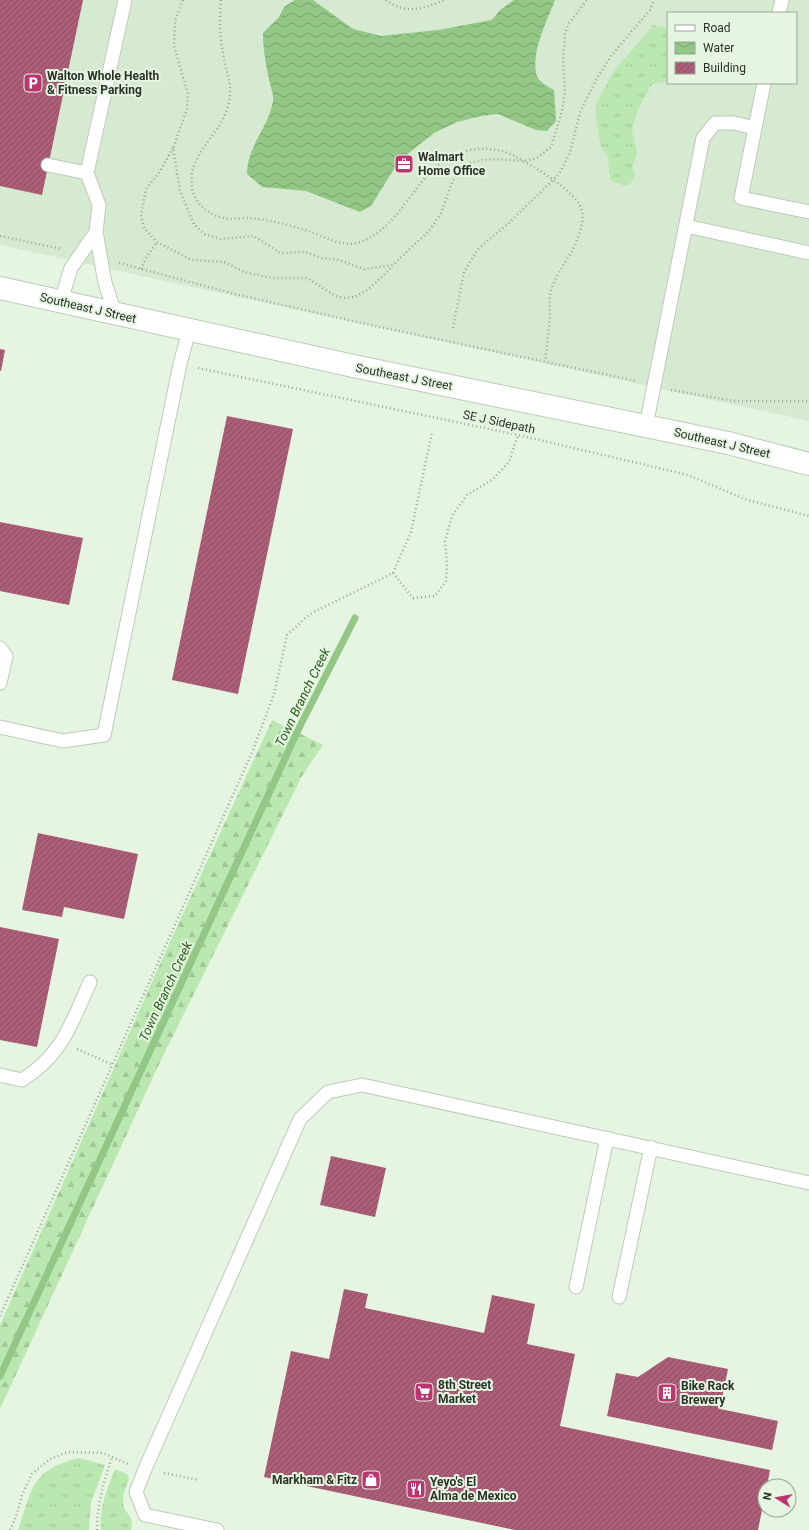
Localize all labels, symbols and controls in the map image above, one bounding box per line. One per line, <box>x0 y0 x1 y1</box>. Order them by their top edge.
legend <box>667 12 797 84</box>
text: Road <box>703 21 731 35</box>
text: Water <box>703 41 734 55</box>
text: Building <box>703 61 746 75</box>
place label: Walton Whole Health & Fitness Parking <box>47 69 160 97</box>
parking icon: Walton Whole Health & Fitness Parking <box>22 72 44 94</box>
place label: Walmart Home Office <box>418 150 486 178</box>
office icon: Walmart Home Office <box>393 153 415 175</box>
street label: Southeast J Street <box>38 290 138 326</box>
street label: Southeast J Street <box>354 361 454 393</box>
street label: SE J Sidepath <box>462 408 536 436</box>
street label: Southeast J Street <box>672 425 772 461</box>
water label: Town Branch Creek <box>272 645 333 749</box>
water label: Town Branch Creek <box>136 938 195 1043</box>
place label: 8th Street Market <box>438 1378 491 1406</box>
place label: Bike Rack Brewery <box>681 1379 735 1407</box>
supermarket icon: 8th Street Market <box>413 1381 435 1403</box>
building icon: Bike Rack Brewery <box>656 1382 678 1404</box>
shop icon: Markham & Fitz <box>360 1469 382 1491</box>
place label: Markham & Fitz <box>272 1473 357 1487</box>
place label: Yeyo's El Alma de Mexico <box>430 1475 517 1503</box>
restaurant icon: Yeyo's El Alma de Mexico <box>405 1478 427 1500</box>
north arrow <box>757 1478 797 1518</box>
text: N <box>761 1491 775 1501</box>

